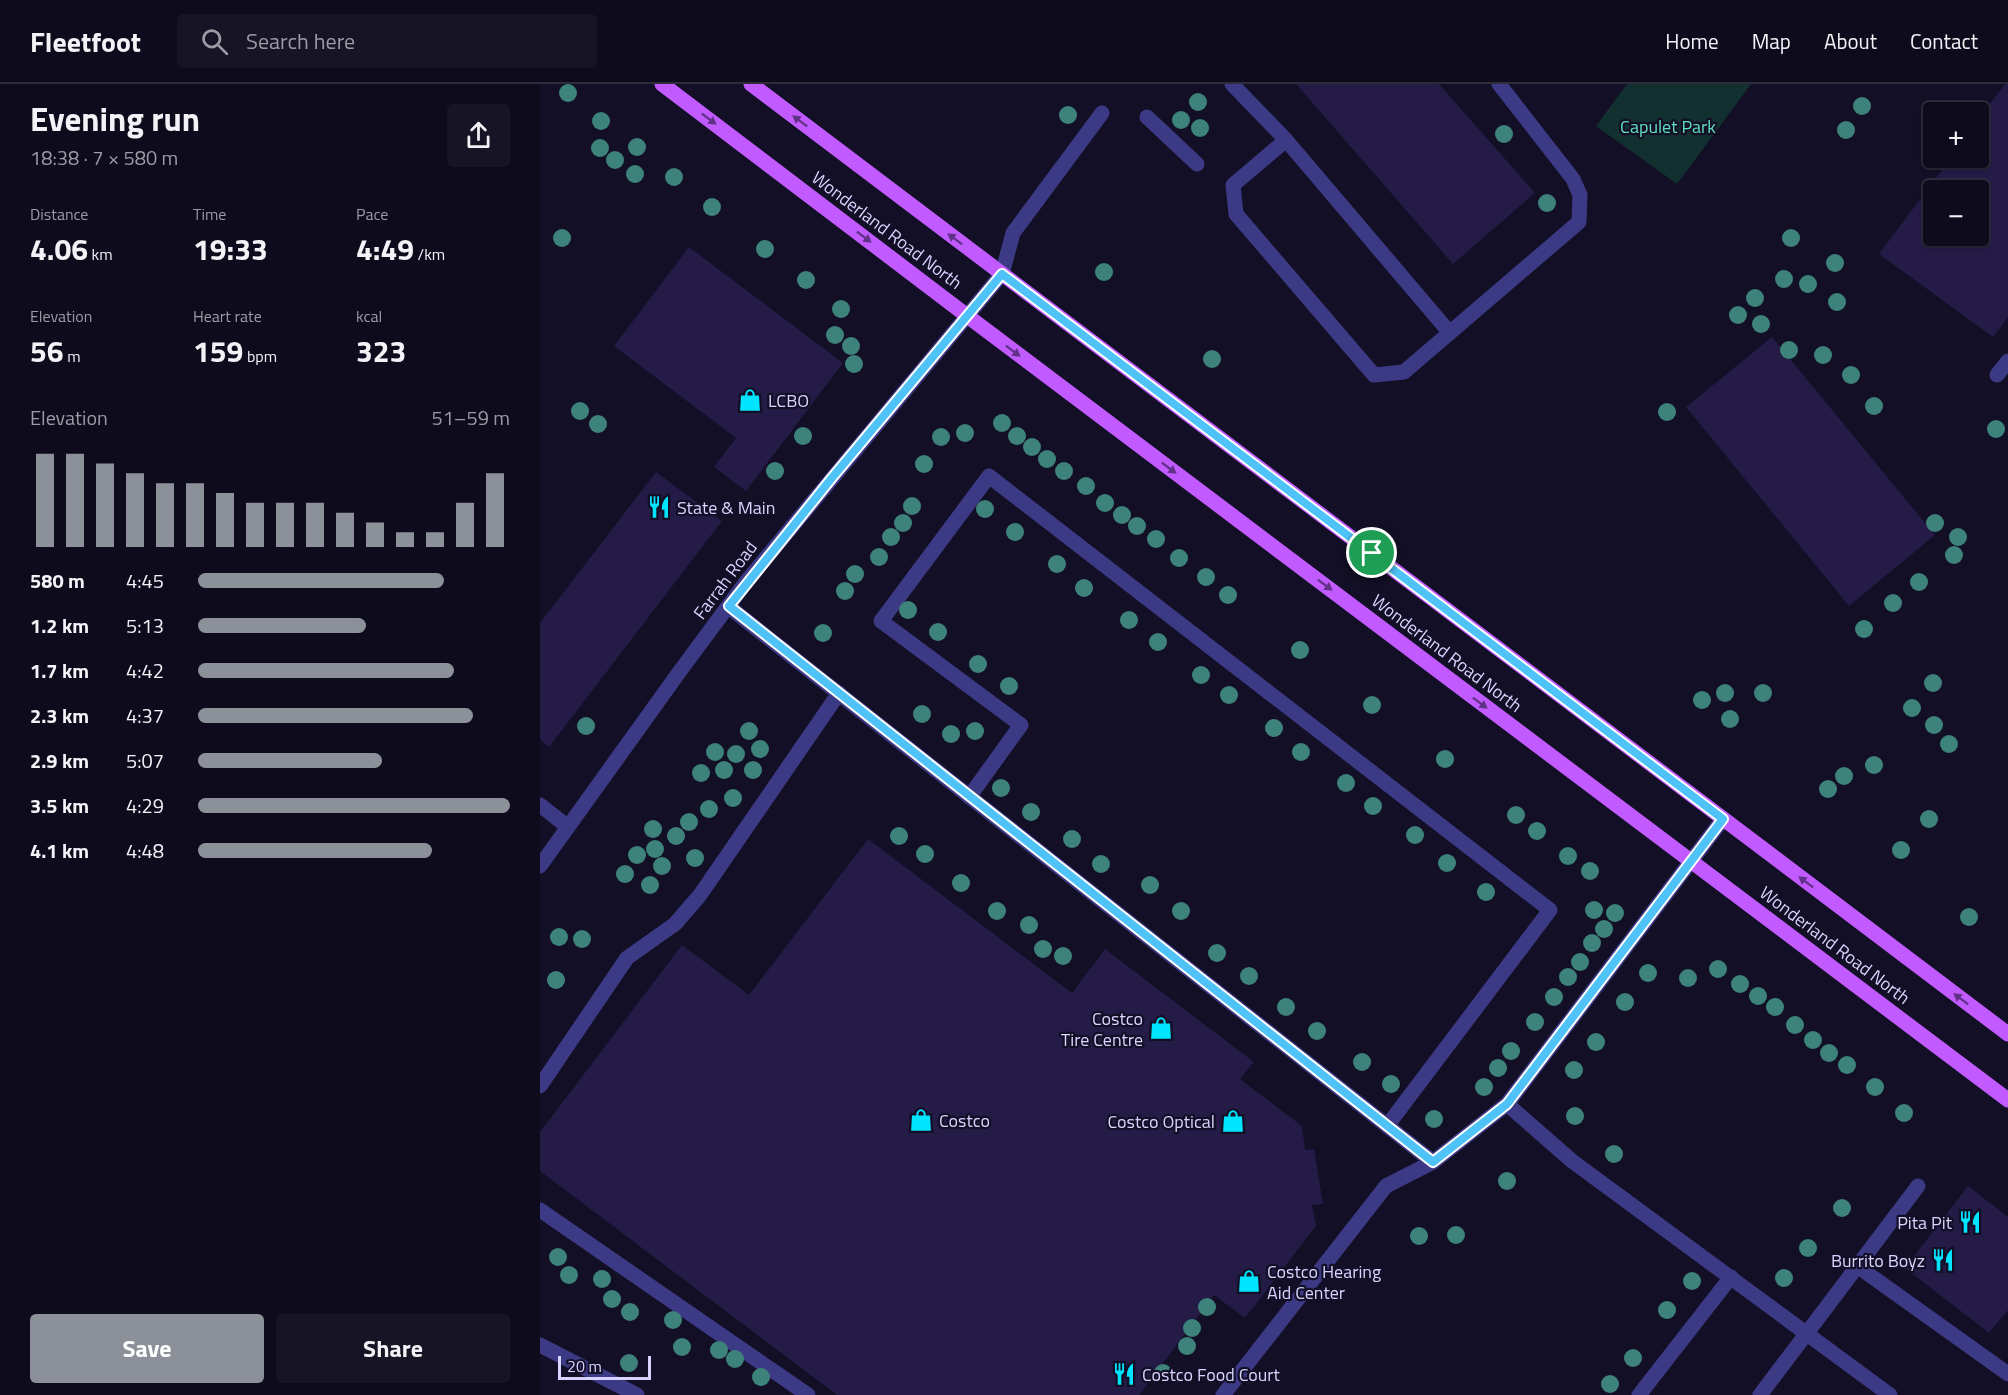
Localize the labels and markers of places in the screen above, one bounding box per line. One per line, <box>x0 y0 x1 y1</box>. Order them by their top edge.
shop icon: LCBO <box>737 387 763 413</box>
place label: LCBO <box>768 387 809 414</box>
restaurant icon: State & Main <box>646 494 672 520</box>
place label: State & Main <box>677 494 775 521</box>
pin <box>1346 527 1397 578</box>
place label: Costco Tire Centre <box>1061 1005 1143 1053</box>
shop icon: Costco Tire Centre <box>1148 1015 1174 1041</box>
shop icon: Costco <box>908 1107 934 1133</box>
place label: Costco <box>939 1107 990 1134</box>
place label: Costco Optical <box>1107 1108 1215 1135</box>
shop icon: Costco Optical <box>1220 1108 1246 1134</box>
place label: Pita Pit <box>1897 1209 1953 1236</box>
restaurant icon: Pita Pit <box>1957 1209 1983 1235</box>
place label: Burrito Boyz <box>1831 1247 1925 1274</box>
restaurant icon: Burrito Boyz <box>1930 1247 1956 1273</box>
place label: Costco Hearing Aid Center <box>1267 1258 1381 1306</box>
shop icon: Costco Hearing Aid Center <box>1236 1268 1262 1294</box>
restaurant icon: Costco Food Court <box>1111 1361 1137 1387</box>
place label: Costco Food Court <box>1142 1361 1281 1388</box>

